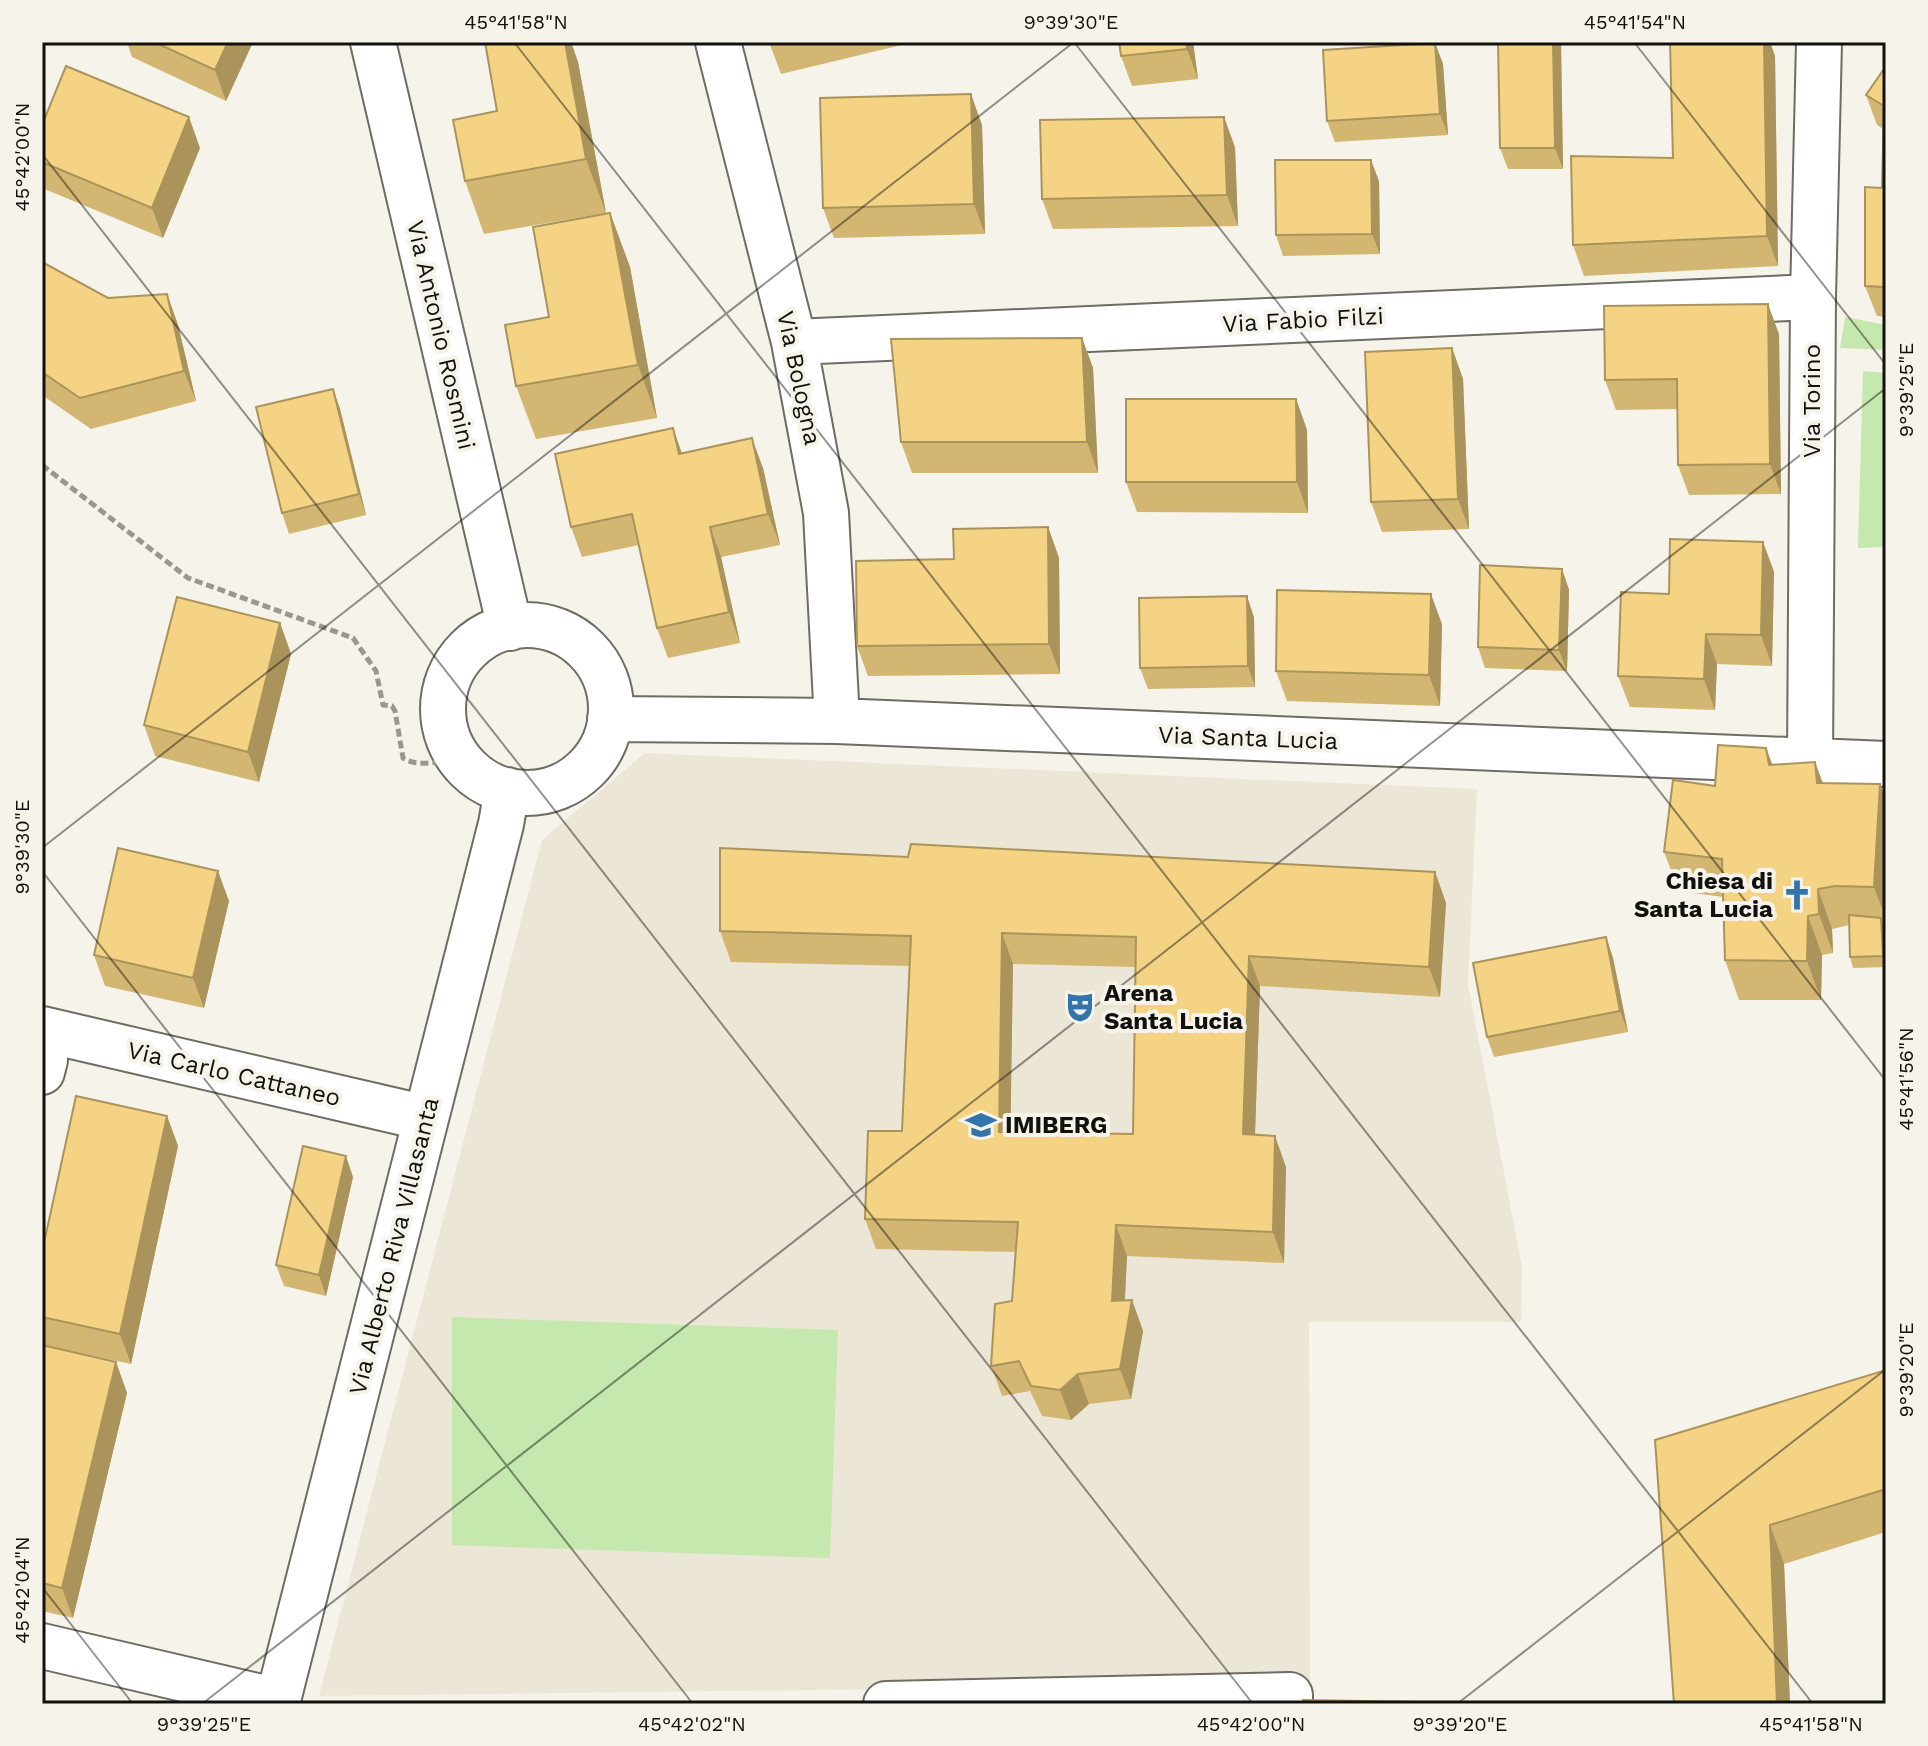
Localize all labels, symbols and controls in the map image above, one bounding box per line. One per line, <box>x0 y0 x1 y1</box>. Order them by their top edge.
text: 45°41'58"N <box>464 10 568 34</box>
text: 9°39'30"E <box>1023 10 1119 34</box>
text: 45°41'54"N <box>1584 10 1686 34</box>
text: 45°42'00"N <box>10 103 34 211</box>
street label: Via Antonio Rosmini <box>401 218 481 452</box>
street label: Via Fabio Filzi <box>1222 302 1384 338</box>
street label: Via Bologna <box>771 308 827 448</box>
text: 9°39'25"E <box>1894 343 1918 437</box>
street label: Via Torino <box>1798 344 1826 458</box>
street label: Via Santa Lucia <box>1157 721 1339 755</box>
text: 9°39'30"E <box>10 799 34 895</box>
place label: Chiesa di Santa Lucia <box>1634 867 1773 923</box>
church icon: Chiesa di Santa Lucia <box>1780 878 1814 912</box>
place label: Arena Santa Lucia <box>1104 979 1243 1035</box>
theatre icon: Arena Santa Lucia <box>1063 990 1097 1024</box>
text: 45°41'56"N <box>1894 1027 1918 1131</box>
street label: Via Carlo Cattaneo <box>125 1036 343 1112</box>
street label: Via Alberto Riva Villasanta <box>343 1094 445 1398</box>
school or university icon: IMIBERG <box>964 1108 998 1142</box>
place label: IMIBERG <box>1005 1111 1107 1139</box>
text: 9°39'20"E <box>1894 1322 1918 1418</box>
text: 45°42'04"N <box>10 1536 34 1644</box>
text: 9°39'25"E <box>157 1712 251 1736</box>
text: 45°42'02"N <box>638 1712 746 1736</box>
text: 45°42'00"N <box>1197 1712 1305 1736</box>
text: 9°39'20"E <box>1412 1712 1508 1736</box>
text: 45°41'58"N <box>1759 1712 1863 1736</box>

